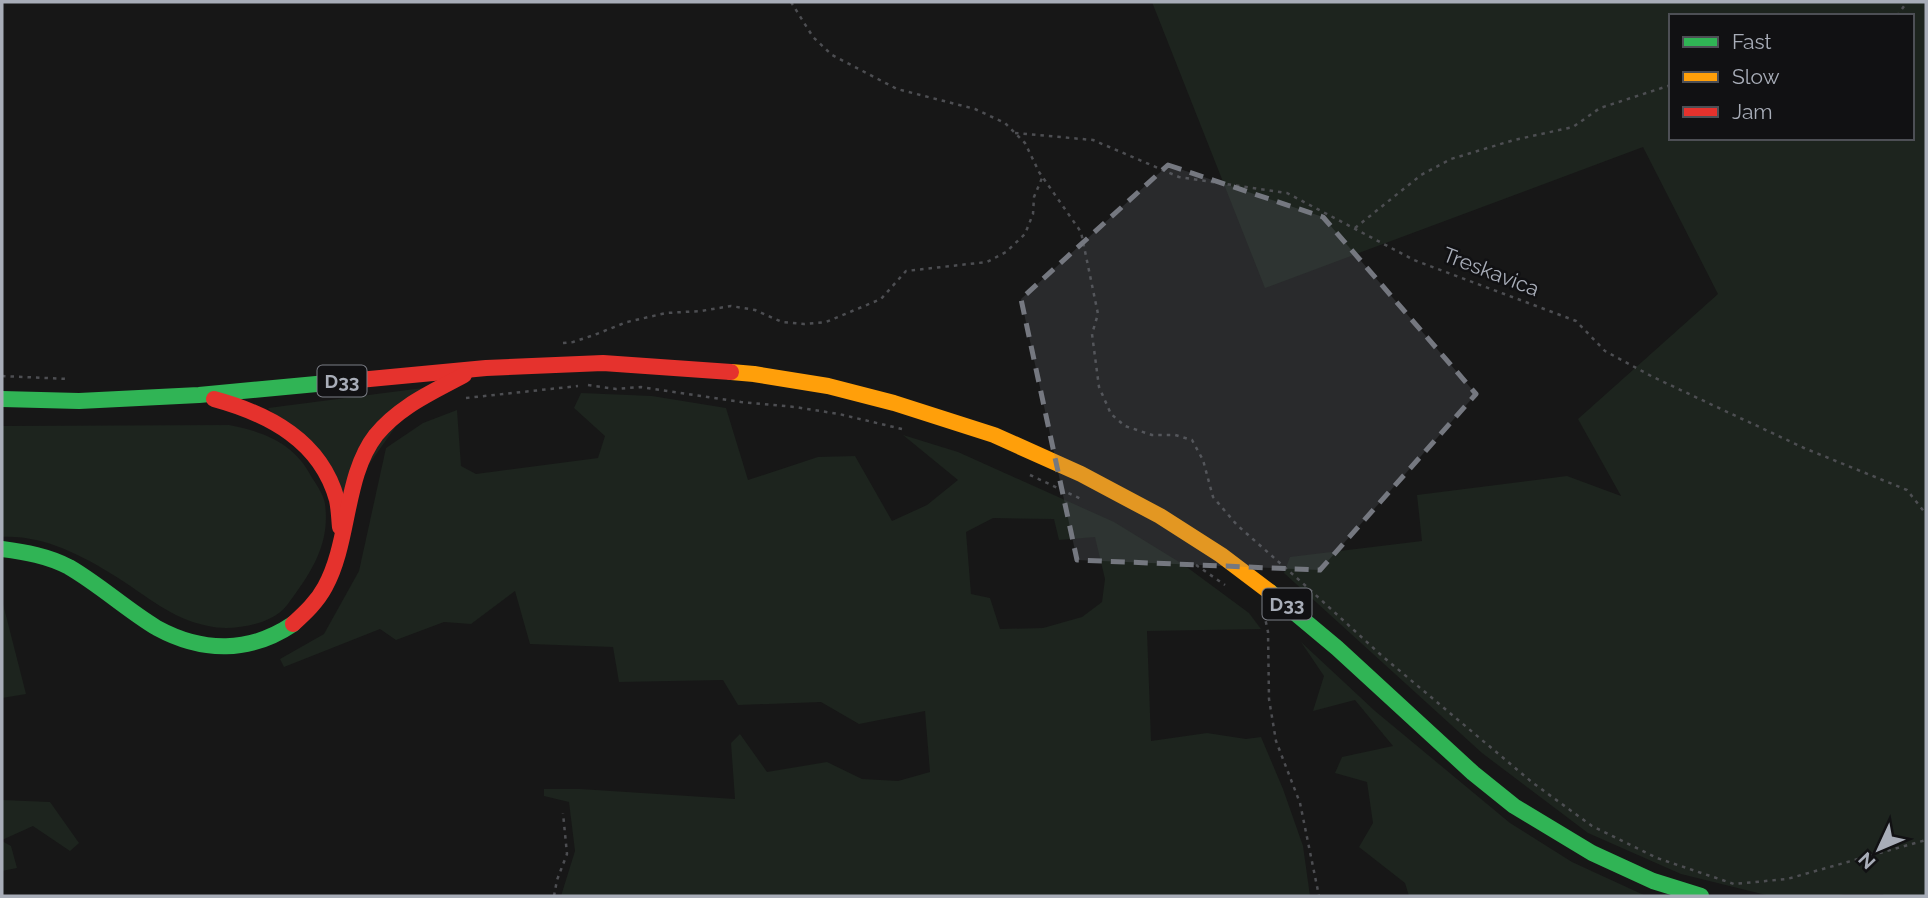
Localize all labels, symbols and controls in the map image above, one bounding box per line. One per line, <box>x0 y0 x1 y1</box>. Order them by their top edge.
legend <box>1669 14 1914 140</box>
text: Fast <box>1732 29 1772 54</box>
text: Slow <box>1732 64 1780 89</box>
text: Jam <box>1732 99 1773 124</box>
street label: Treskavica <box>1439 242 1543 301</box>
road number: D33 <box>318 366 366 396</box>
road number: D33 <box>1262 589 1312 620</box>
north arrow <box>1844 814 1914 884</box>
text: N <box>1854 848 1880 874</box>

